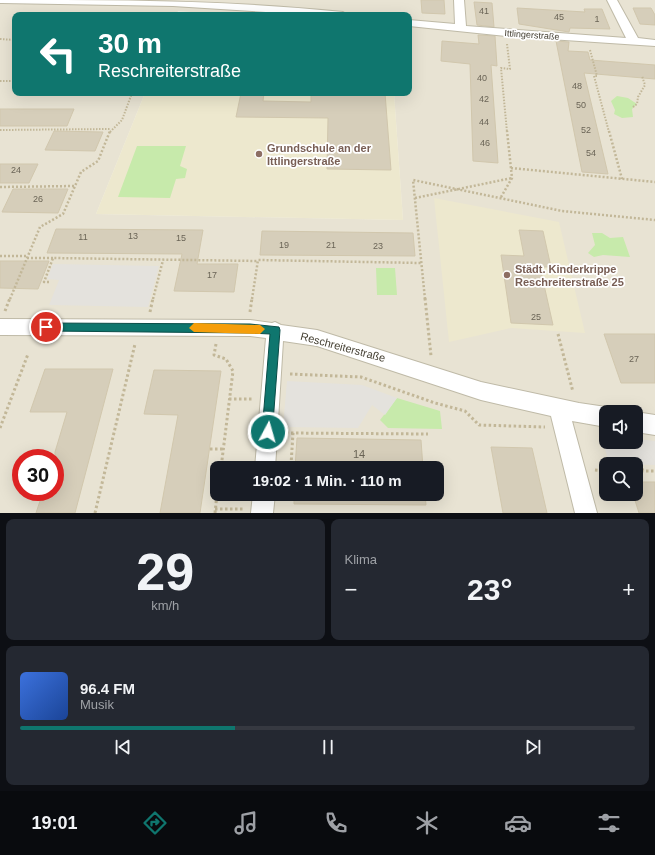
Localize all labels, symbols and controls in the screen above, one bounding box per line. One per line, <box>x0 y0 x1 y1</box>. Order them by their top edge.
house number: 41 <box>479 6 489 16</box>
house number: 45 <box>554 12 564 22</box>
house number: 1 <box>594 14 600 24</box>
icon: left <box>32 28 84 80</box>
text: 30 m <box>98 28 162 59</box>
street label: Ittlingerstraße <box>504 28 560 42</box>
text: Reschreiterstraße <box>98 61 241 81</box>
house number: 40 <box>477 73 487 83</box>
house number: 48 <box>572 81 582 91</box>
house number: 42 <box>479 94 489 104</box>
house number: 50 <box>576 100 586 110</box>
house number: 44 <box>479 117 489 127</box>
house number: 52 <box>581 125 591 135</box>
house number: 46 <box>480 138 490 148</box>
place label: Grundschule an der Ittlingerstraße <box>267 142 372 167</box>
house number: 54 <box>586 148 596 158</box>
marker: Grundschule an der Ittlingerstraße <box>254 149 264 159</box>
house number: 24 <box>11 165 21 175</box>
house number: 26 <box>33 194 43 204</box>
house number: 13 <box>128 231 138 241</box>
house number: 11 <box>78 232 88 242</box>
house number: 15 <box>176 233 186 243</box>
house number: 19 <box>279 240 289 250</box>
house number: 21 <box>326 240 336 250</box>
house number: 23 <box>373 241 383 251</box>
place label: Städt. Kinderkrippe Reschreiterstraße 25 <box>515 263 624 288</box>
house number: 17 <box>207 270 217 280</box>
marker: Städt. Kinderkrippe Reschreiterstraße 25 <box>502 270 512 280</box>
pin <box>29 310 63 344</box>
house number: 25 <box>531 312 541 322</box>
icon: arrive <box>35 316 57 338</box>
street label: Reschreiterstraße <box>299 330 387 364</box>
house number: 27 <box>629 354 639 364</box>
map controls <box>599 405 643 501</box>
button: sound <box>599 405 643 449</box>
position arrow <box>247 411 289 453</box>
house number: 14 <box>353 448 365 460</box>
speed limit sign: 30 <box>12 449 64 501</box>
button: search <box>599 457 643 501</box>
text: 19:02 · 1 Min. · 110 m <box>252 472 402 489</box>
text: 29 <box>136 543 194 601</box>
text: Klima <box>345 552 377 567</box>
text: 23° <box>467 573 512 606</box>
text: − <box>345 577 357 602</box>
text: + <box>622 577 635 602</box>
text: km/h <box>151 598 179 613</box>
text: 96.4 FM <box>80 680 135 697</box>
text: Musik <box>80 697 114 712</box>
icon: previous <box>112 736 134 758</box>
icon: pause <box>317 736 339 758</box>
icon: next <box>522 736 544 758</box>
icon: directions <box>141 809 169 837</box>
icon: music <box>232 809 260 837</box>
icon: phone <box>322 809 350 837</box>
icon: climate <box>413 809 441 837</box>
icon: car <box>504 809 532 837</box>
icon: filters <box>595 809 623 837</box>
text: 19:01 <box>31 813 78 833</box>

